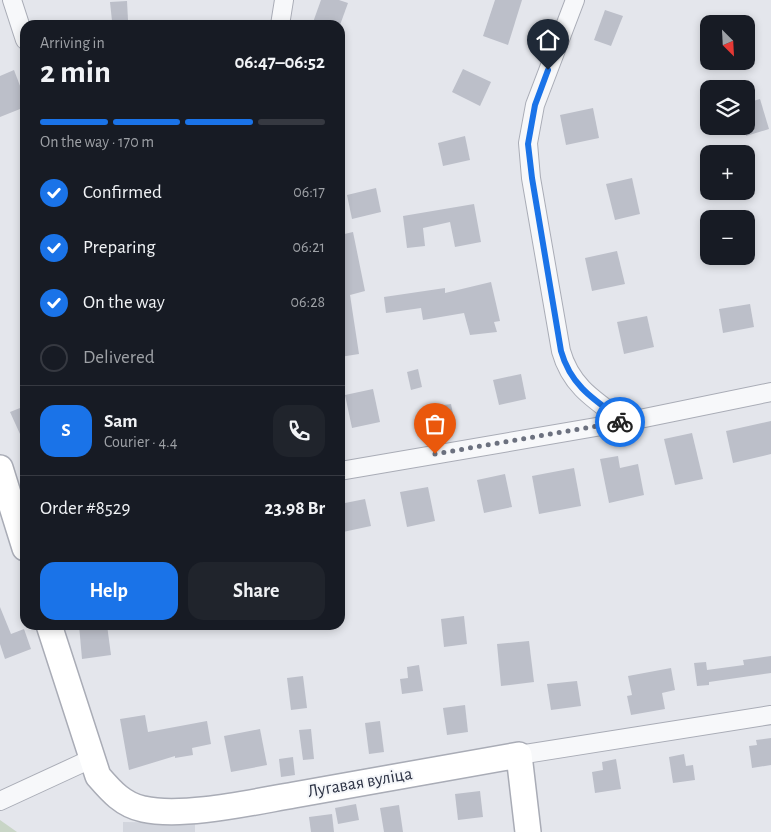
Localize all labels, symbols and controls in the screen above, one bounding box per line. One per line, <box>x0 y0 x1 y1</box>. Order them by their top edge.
north arrow <box>700 15 755 70</box>
map controls <box>700 15 755 265</box>
pin <box>527 19 569 70</box>
icon: home <box>534 26 562 54</box>
text: Arriving in <box>40 35 105 51</box>
text: 06:47–06:52 <box>234 53 325 72</box>
text: 2 min <box>40 56 111 88</box>
button: layers <box>700 80 755 135</box>
text: On the way · 170 m <box>40 134 154 150</box>
button: + <box>700 145 755 200</box>
icon: check <box>40 179 68 207</box>
text: Confirmed <box>83 183 162 202</box>
text: 06:17 <box>293 184 325 200</box>
button: − <box>700 210 755 265</box>
icon: check <box>40 234 68 262</box>
text: Preparing <box>83 238 156 257</box>
text: 06:21 <box>293 239 325 255</box>
icon: check <box>40 289 68 317</box>
text: On the way <box>83 293 165 312</box>
text: 06:28 <box>291 294 325 310</box>
text: Delivered <box>83 348 155 367</box>
courier <box>595 397 645 447</box>
pin <box>414 403 456 454</box>
button: phone <box>273 405 325 457</box>
icon: bike <box>606 408 634 436</box>
icon: bag <box>421 410 449 438</box>
text: Sam <box>104 412 138 431</box>
text: S <box>61 421 71 440</box>
text: Courier · 4.4 <box>104 434 177 450</box>
text: Order #8529 <box>40 499 130 518</box>
text: 23.98 Br <box>265 499 325 518</box>
button: Help <box>40 562 178 620</box>
button: Share <box>188 562 325 620</box>
street label: Лугавая вуліца <box>306 765 414 801</box>

